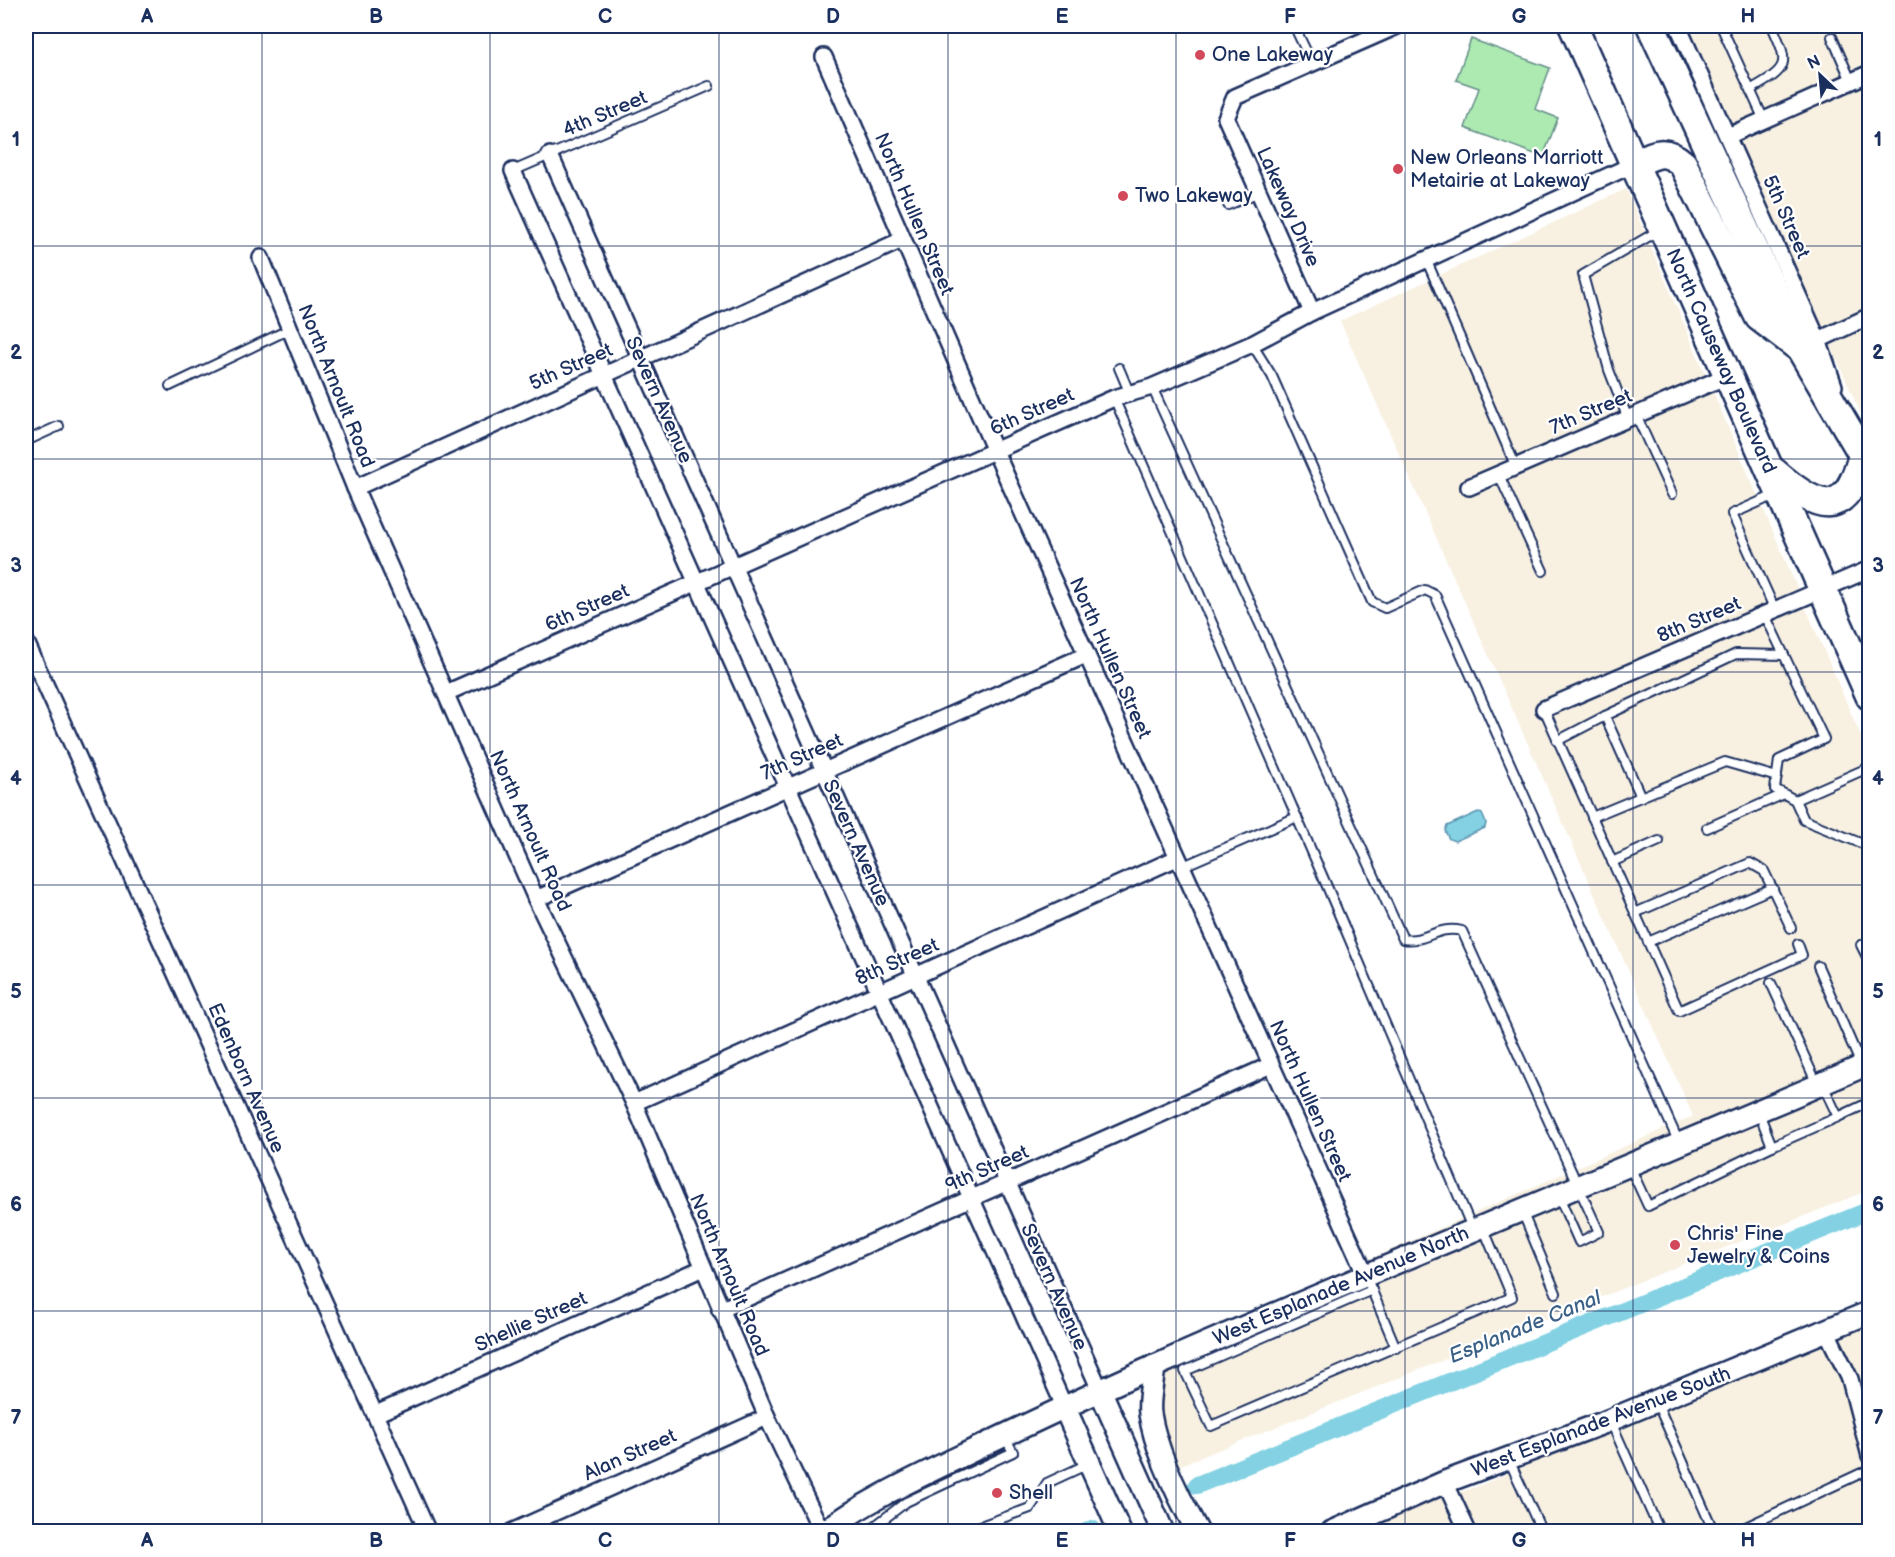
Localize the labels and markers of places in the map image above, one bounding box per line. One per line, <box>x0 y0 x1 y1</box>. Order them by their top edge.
place label: One Lakeway <box>1212 43 1333 67</box>
marker: One Lakeway <box>1193 48 1207 62</box>
place label: New Orleans Marriott Metairie at Lakeway <box>1410 146 1603 193</box>
marker: New Orleans Marriott Metairie at Lakeway <box>1391 162 1405 176</box>
place label: Two Lakeway <box>1135 184 1252 208</box>
marker: Two Lakeway <box>1116 189 1130 203</box>
place label: Chris' Fine Jewelry & Coins <box>1687 1222 1830 1269</box>
marker: Chris' Fine Jewelry & Coins <box>1668 1238 1682 1252</box>
place label: Shell <box>1009 1481 1053 1505</box>
marker: Shell <box>990 1486 1004 1500</box>

